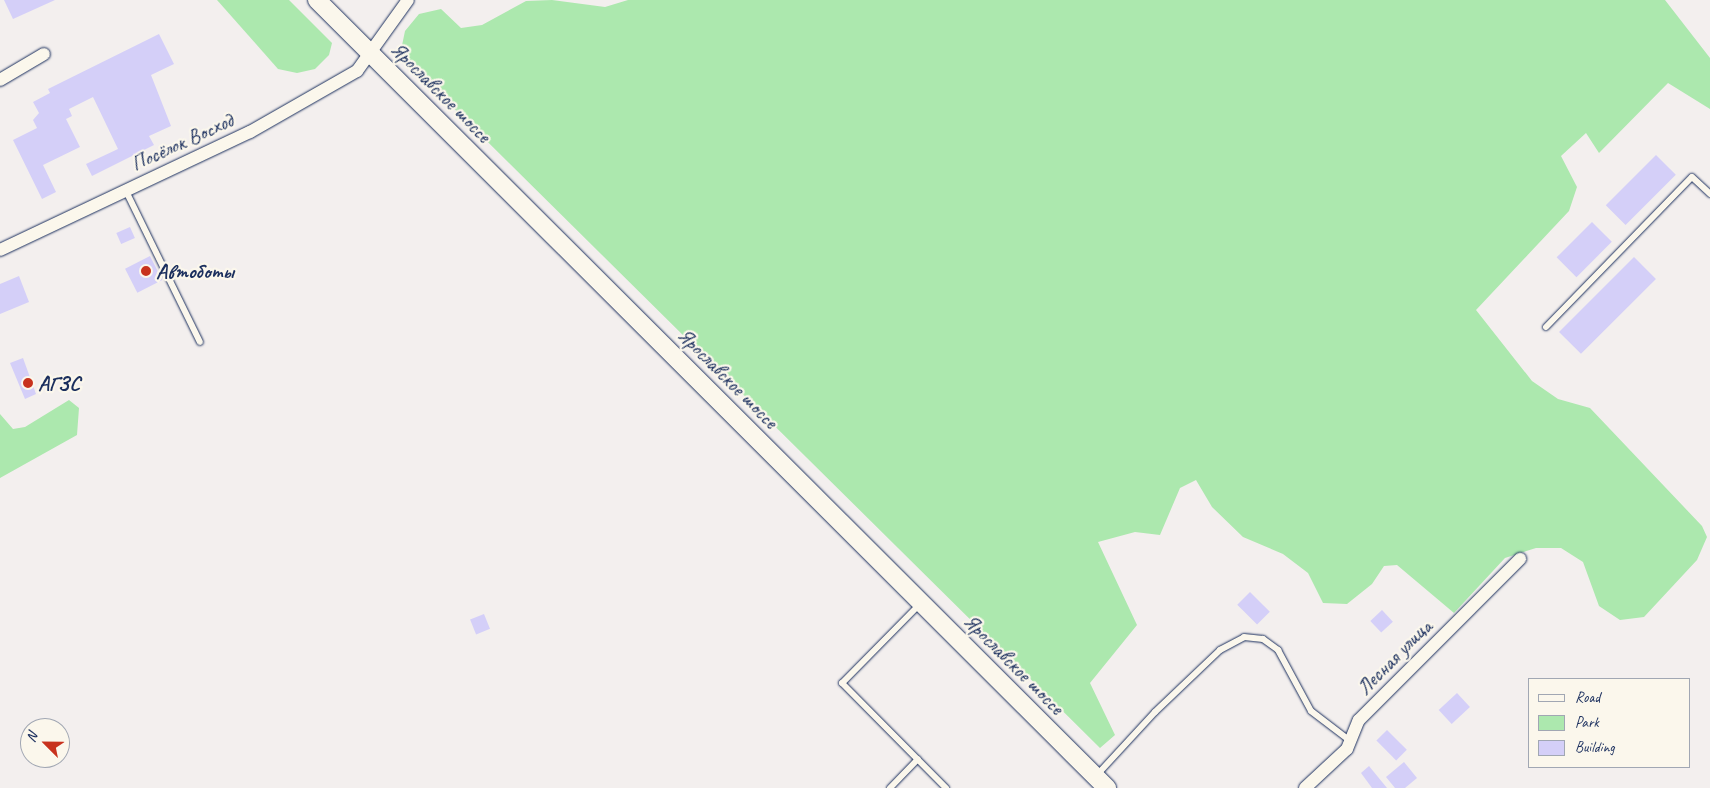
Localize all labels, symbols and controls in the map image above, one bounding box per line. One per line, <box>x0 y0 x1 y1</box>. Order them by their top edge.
street label: Ярославское шоссе <box>385 36 497 148</box>
street label: Посёлок Восход <box>127 107 237 177</box>
place label: Автоботы <box>156 258 234 284</box>
marker: Автоботы <box>140 265 152 277</box>
street label: Ярославское шоссе <box>672 322 784 434</box>
place label: АГЗС <box>38 370 80 396</box>
marker: АГЗС <box>22 377 34 389</box>
street label: Ярославское шоссе <box>958 608 1070 720</box>
street label: Лесная улица <box>1351 614 1437 700</box>
legend <box>1528 678 1690 768</box>
text: Road <box>1575 688 1600 707</box>
text: Park <box>1575 713 1599 732</box>
north arrow <box>20 718 70 768</box>
text: N <box>22 730 41 745</box>
text: Building <box>1575 738 1614 757</box>

